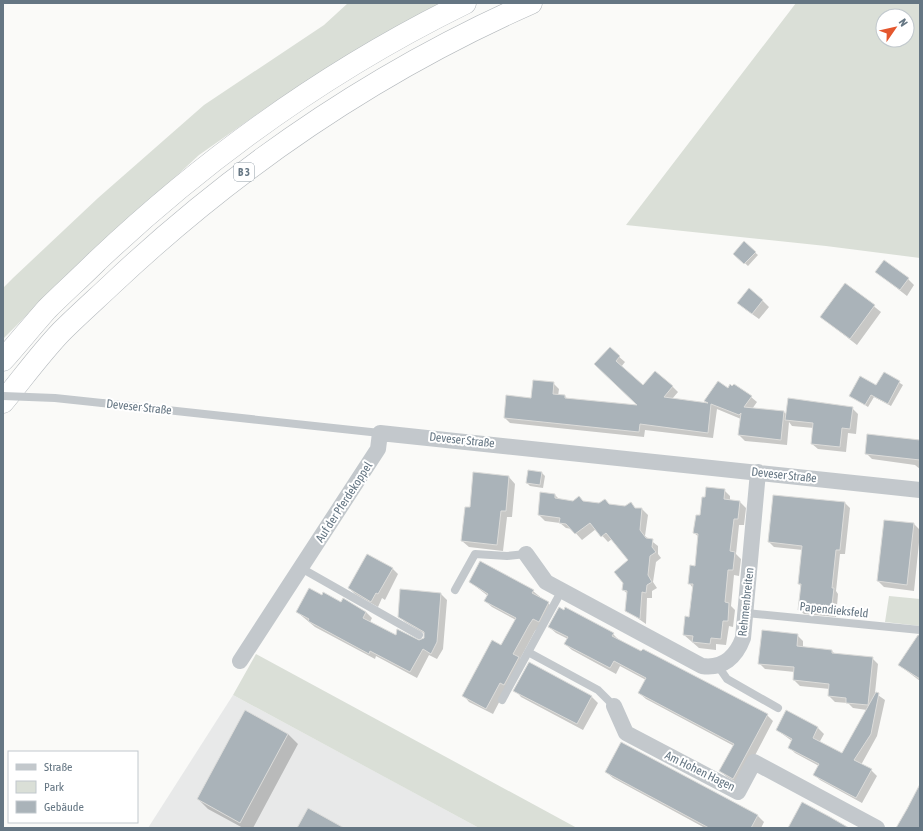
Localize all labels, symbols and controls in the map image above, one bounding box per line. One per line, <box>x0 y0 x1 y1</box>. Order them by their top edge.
north arrow <box>875 8 915 48</box>
text: N <box>896 16 910 28</box>
road number: B 3 <box>234 163 254 181</box>
street label: Deveser Straße <box>106 397 172 417</box>
street label: Deveser Straße <box>429 430 495 450</box>
street label: Auf der Pferdekoppel <box>313 459 376 545</box>
street label: Deveser Straße <box>751 465 817 485</box>
street label: Rehmenbreiten <box>735 567 757 637</box>
street label: Papendieksfeld <box>799 599 869 621</box>
street label: Am Hohen Hagen <box>663 748 737 794</box>
legend <box>8 751 138 823</box>
text: Straße <box>44 760 72 774</box>
text: Park <box>44 780 65 794</box>
text: Gebäude <box>44 800 84 814</box>

